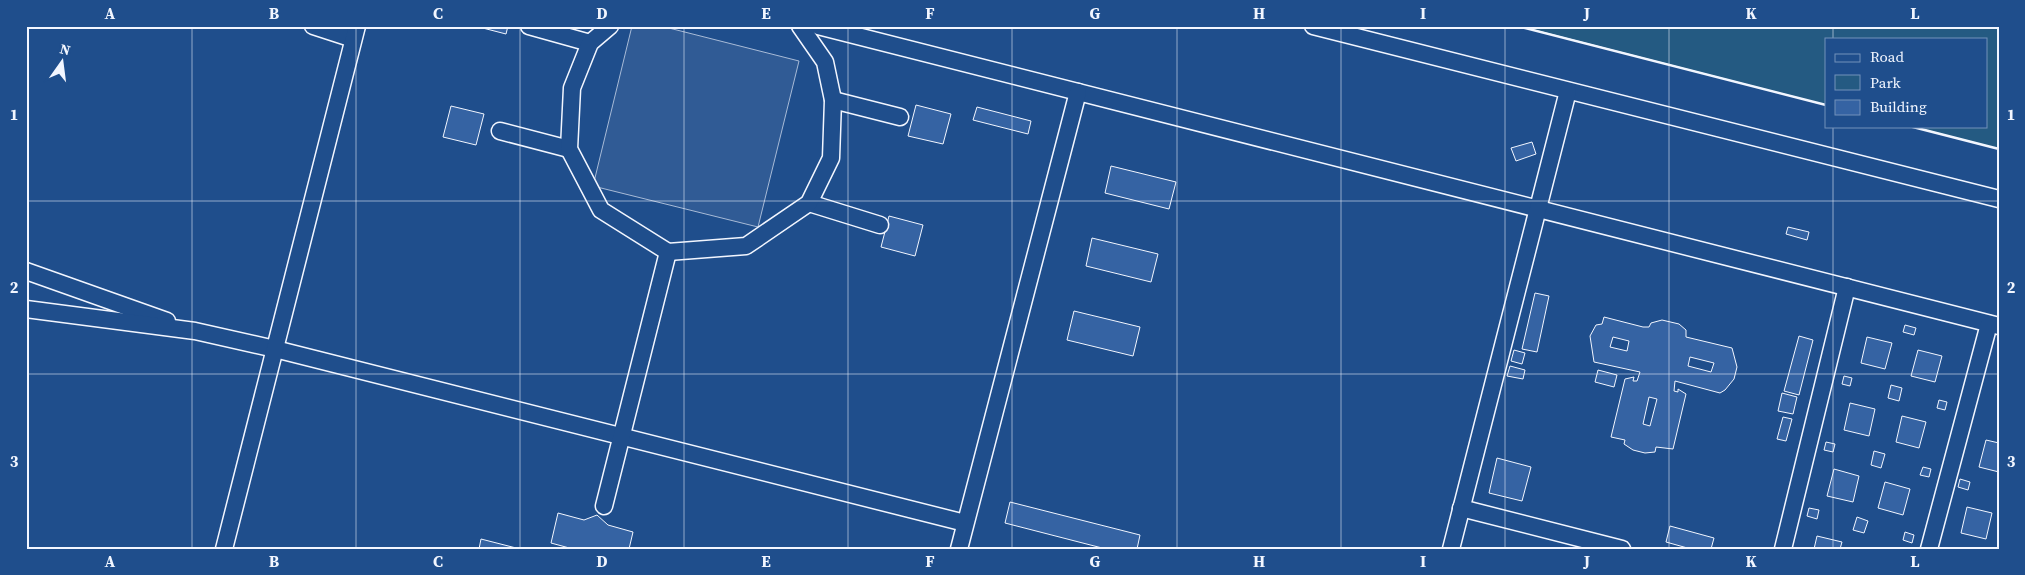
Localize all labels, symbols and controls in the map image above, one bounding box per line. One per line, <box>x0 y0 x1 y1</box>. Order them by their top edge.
text: A <box>105 2 116 24</box>
text: B <box>269 2 280 24</box>
text: C <box>433 2 443 24</box>
text: D <box>596 2 608 24</box>
text: E <box>761 2 771 24</box>
text: F <box>925 2 935 24</box>
text: G <box>1090 2 1101 24</box>
text: H <box>1253 2 1265 24</box>
text: I <box>1420 2 1426 24</box>
text: J <box>1583 2 1590 24</box>
text: K <box>1745 2 1757 24</box>
text: L <box>1910 2 1920 24</box>
north arrow <box>38 38 88 88</box>
text: N <box>58 38 73 60</box>
legend <box>1825 38 1988 128</box>
text: Road <box>1870 46 1904 67</box>
text: Park <box>1870 72 1902 93</box>
text: Building <box>1870 96 1927 117</box>
text: 1 <box>10 103 18 125</box>
text: 1 <box>2007 103 2015 125</box>
text: 2 <box>10 276 19 298</box>
text: 2 <box>2007 276 2016 298</box>
text: 3 <box>10 450 19 472</box>
text: 3 <box>2007 450 2016 472</box>
text: A <box>105 550 116 572</box>
text: B <box>269 550 280 572</box>
text: C <box>433 550 443 572</box>
text: D <box>596 550 608 572</box>
text: E <box>761 550 771 572</box>
text: F <box>925 550 935 572</box>
text: G <box>1090 550 1101 572</box>
text: H <box>1253 550 1265 572</box>
text: I <box>1420 550 1426 572</box>
text: J <box>1583 550 1590 572</box>
text: K <box>1745 550 1757 572</box>
text: L <box>1910 550 1920 572</box>

